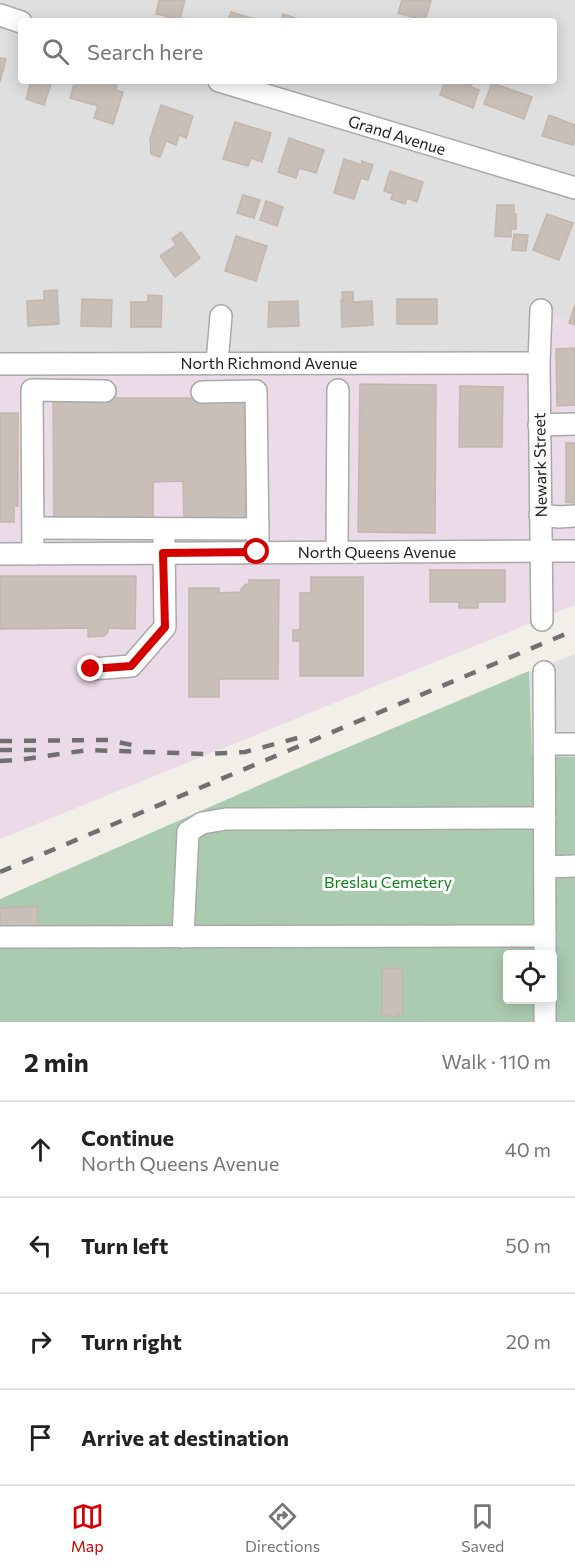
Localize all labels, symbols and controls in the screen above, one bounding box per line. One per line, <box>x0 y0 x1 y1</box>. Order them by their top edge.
search box <box>18 18 557 84</box>
icon: search <box>39 35 72 68</box>
text: Search here <box>87 38 203 65</box>
street label: Grand Avenue <box>346 111 448 158</box>
street label: North Richmond Avenue <box>180 353 358 372</box>
street label: Newark Street <box>529 412 550 518</box>
route start <box>243 538 269 564</box>
street label: North Queens Avenue <box>298 542 456 561</box>
route end <box>77 655 103 681</box>
park label: Breslau Cemetery <box>324 872 452 891</box>
map controls <box>503 950 557 1004</box>
button: locate <box>503 950 557 1004</box>
text: 2 min <box>24 1046 89 1077</box>
text: Walk · 110 m <box>441 1049 551 1073</box>
text: Continue <box>81 1124 174 1151</box>
icon: ahead <box>24 1133 57 1166</box>
text: 40 m <box>505 1137 551 1161</box>
text: North Queens Avenue <box>81 1151 279 1175</box>
icon: left <box>24 1229 57 1262</box>
text: Turn left <box>81 1232 168 1259</box>
text: 50 m <box>505 1233 551 1257</box>
icon: right <box>24 1325 57 1358</box>
text: Turn right <box>81 1328 182 1355</box>
text: 20 m <box>506 1329 551 1353</box>
icon: arrive <box>24 1421 57 1454</box>
text: Arrive at destination <box>81 1424 289 1451</box>
tab: Map <box>71 1500 104 1555</box>
tab: Directions <box>245 1500 320 1555</box>
tab: Saved <box>461 1500 504 1555</box>

